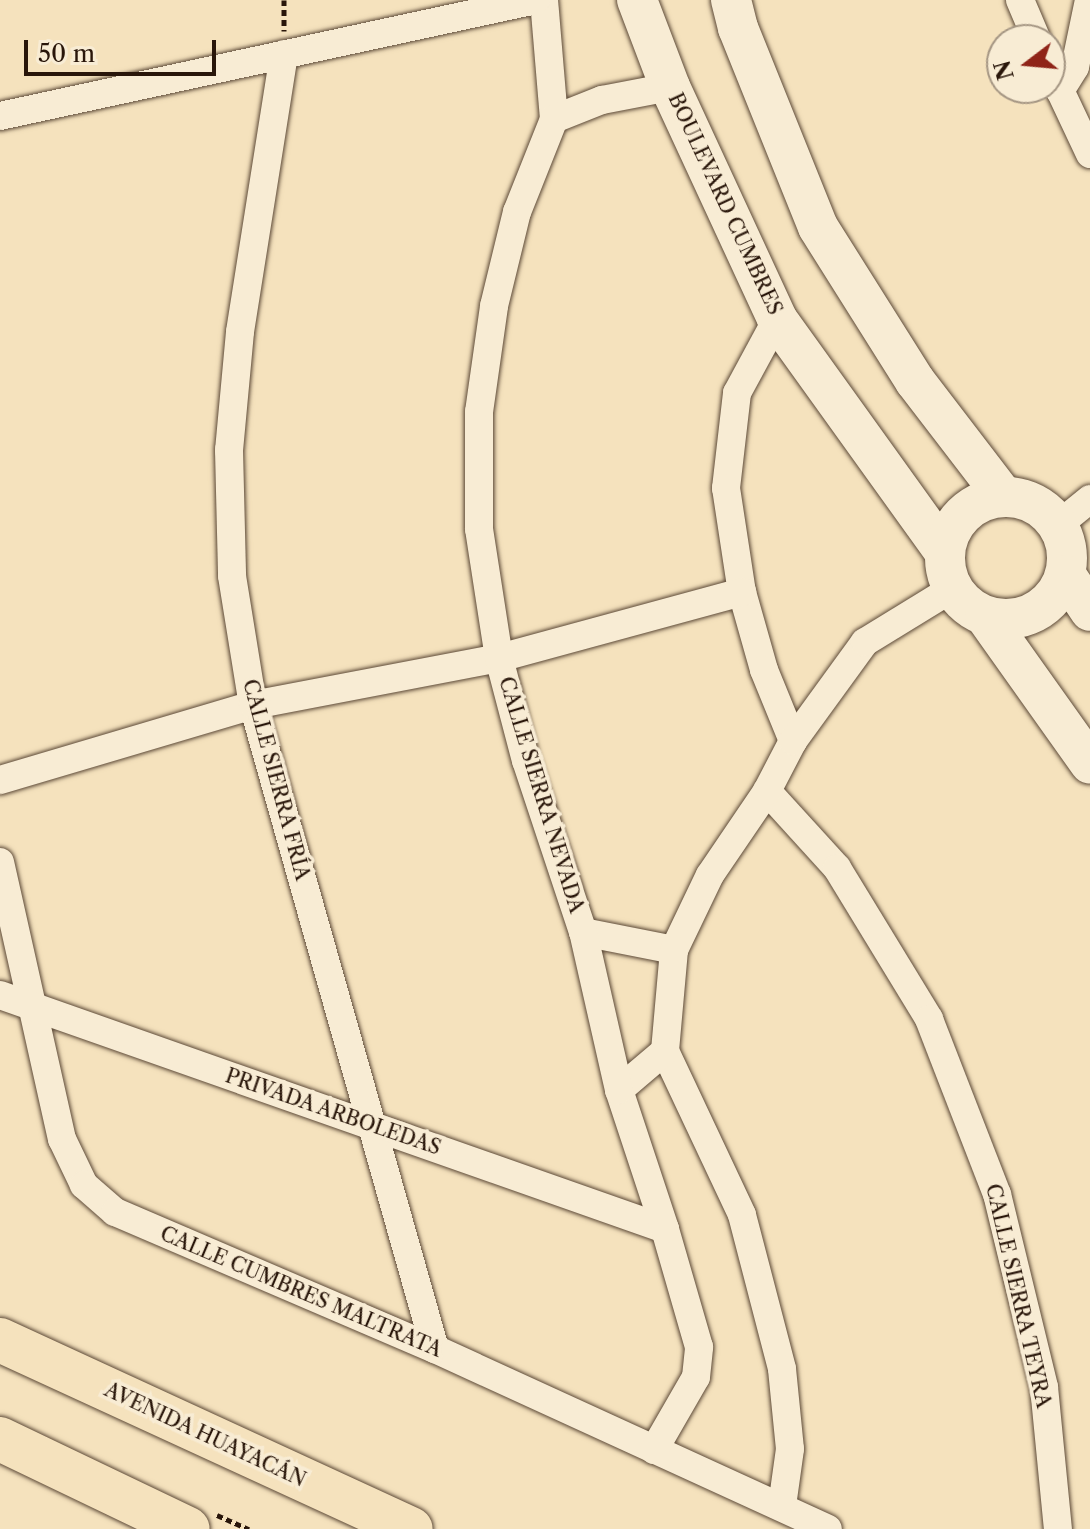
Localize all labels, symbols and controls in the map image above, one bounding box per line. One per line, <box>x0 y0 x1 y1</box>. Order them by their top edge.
scale bar <box>28 24 220 74</box>
north arrow <box>986 24 1066 104</box>
text: 50 m <box>38 39 95 68</box>
text: N <box>989 57 1020 83</box>
street label: BOULEVARD CUMBRES <box>663 89 787 319</box>
street label: CALLE SIERRA NEVADA <box>493 674 589 916</box>
street label: CALLE SIERRA FRÍA <box>237 676 315 884</box>
street label: PRIVADA ARBOLEDAS <box>221 1064 445 1160</box>
street label: CALLE SIERRA TEYRA <box>980 1181 1056 1411</box>
street label: CALLE CUMBRES MALTRATA <box>157 1222 445 1362</box>
street label: AVENIDA HUAYACÁN <box>100 1378 310 1492</box>

